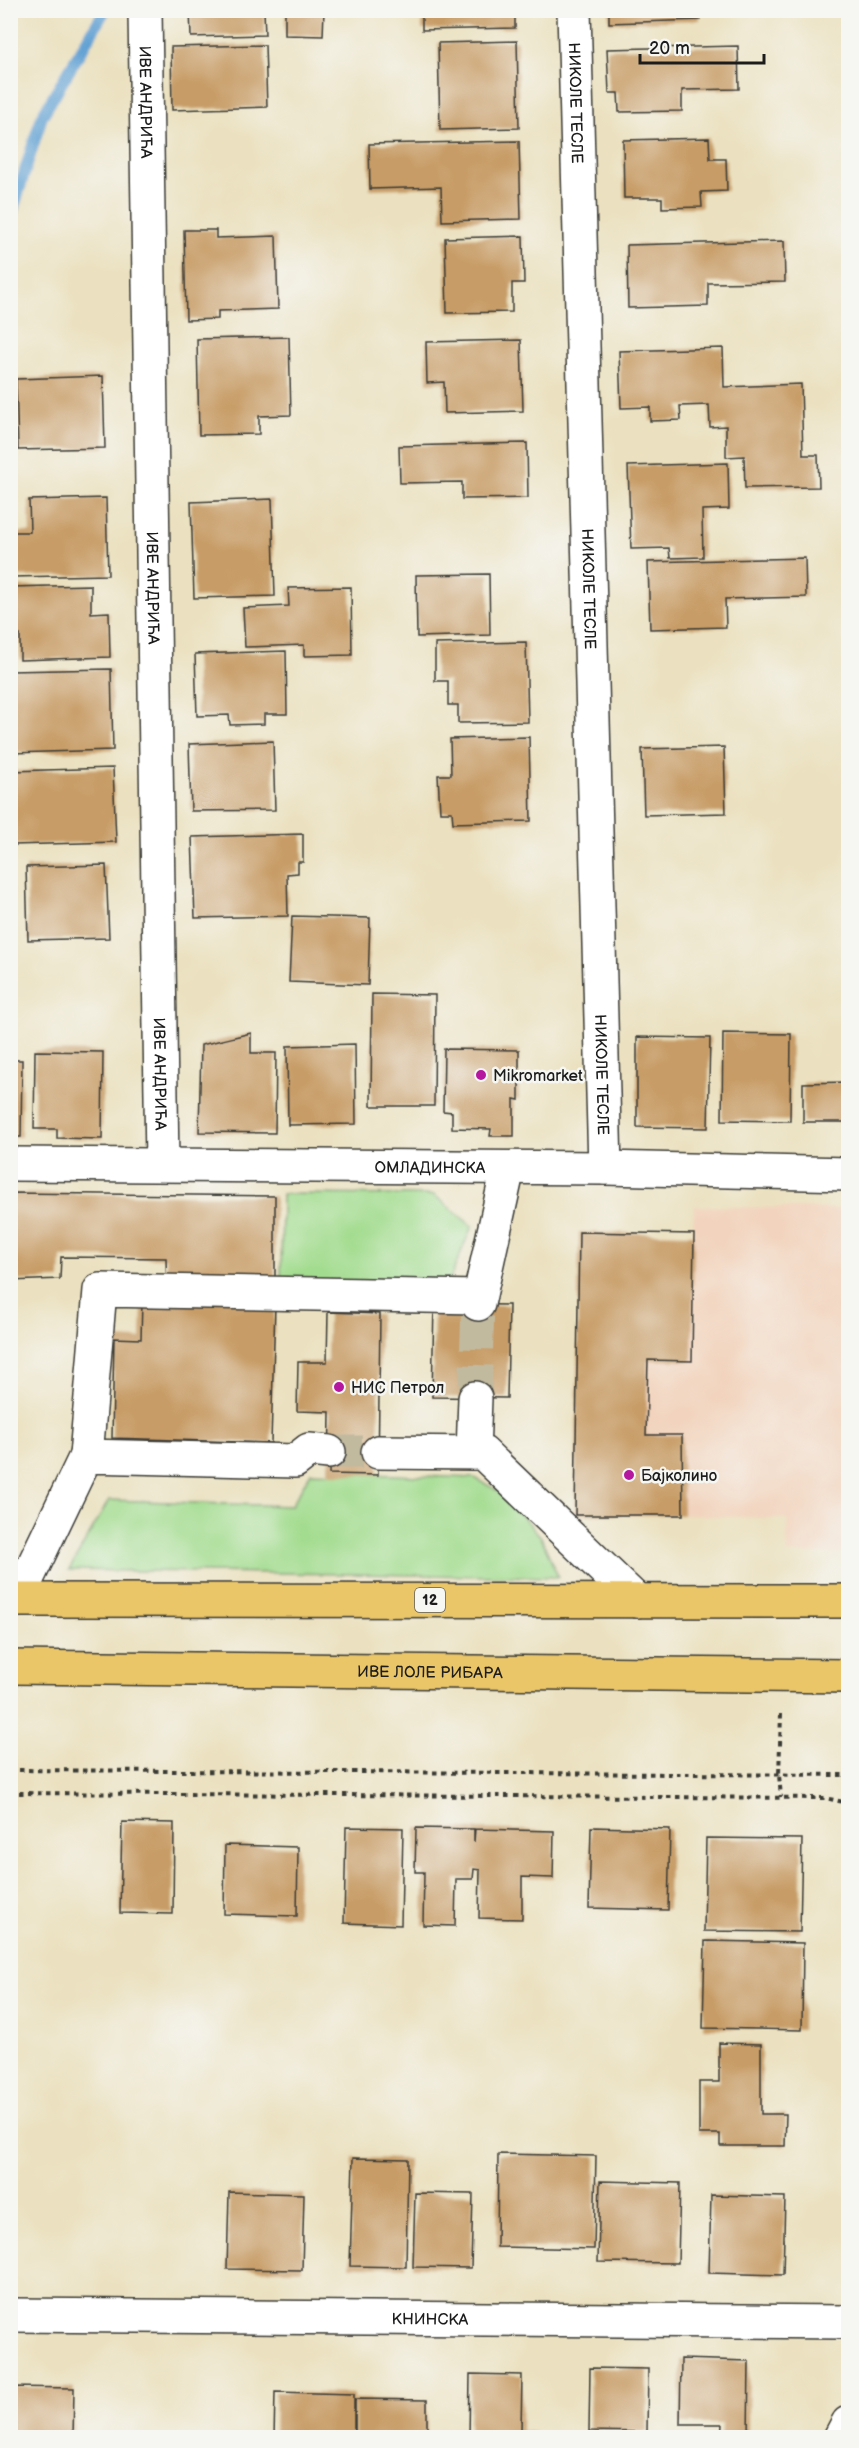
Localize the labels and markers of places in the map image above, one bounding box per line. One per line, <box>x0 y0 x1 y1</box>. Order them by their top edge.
place label: Mikromarket <box>493 1067 583 1086</box>
marker: Mikromarket <box>474 1068 488 1082</box>
place label: НИС Петрол <box>351 1379 444 1398</box>
marker: НИС Петрол <box>332 1380 346 1394</box>
place label: Бајколино <box>641 1467 717 1486</box>
marker: Бајколино <box>622 1468 636 1482</box>

